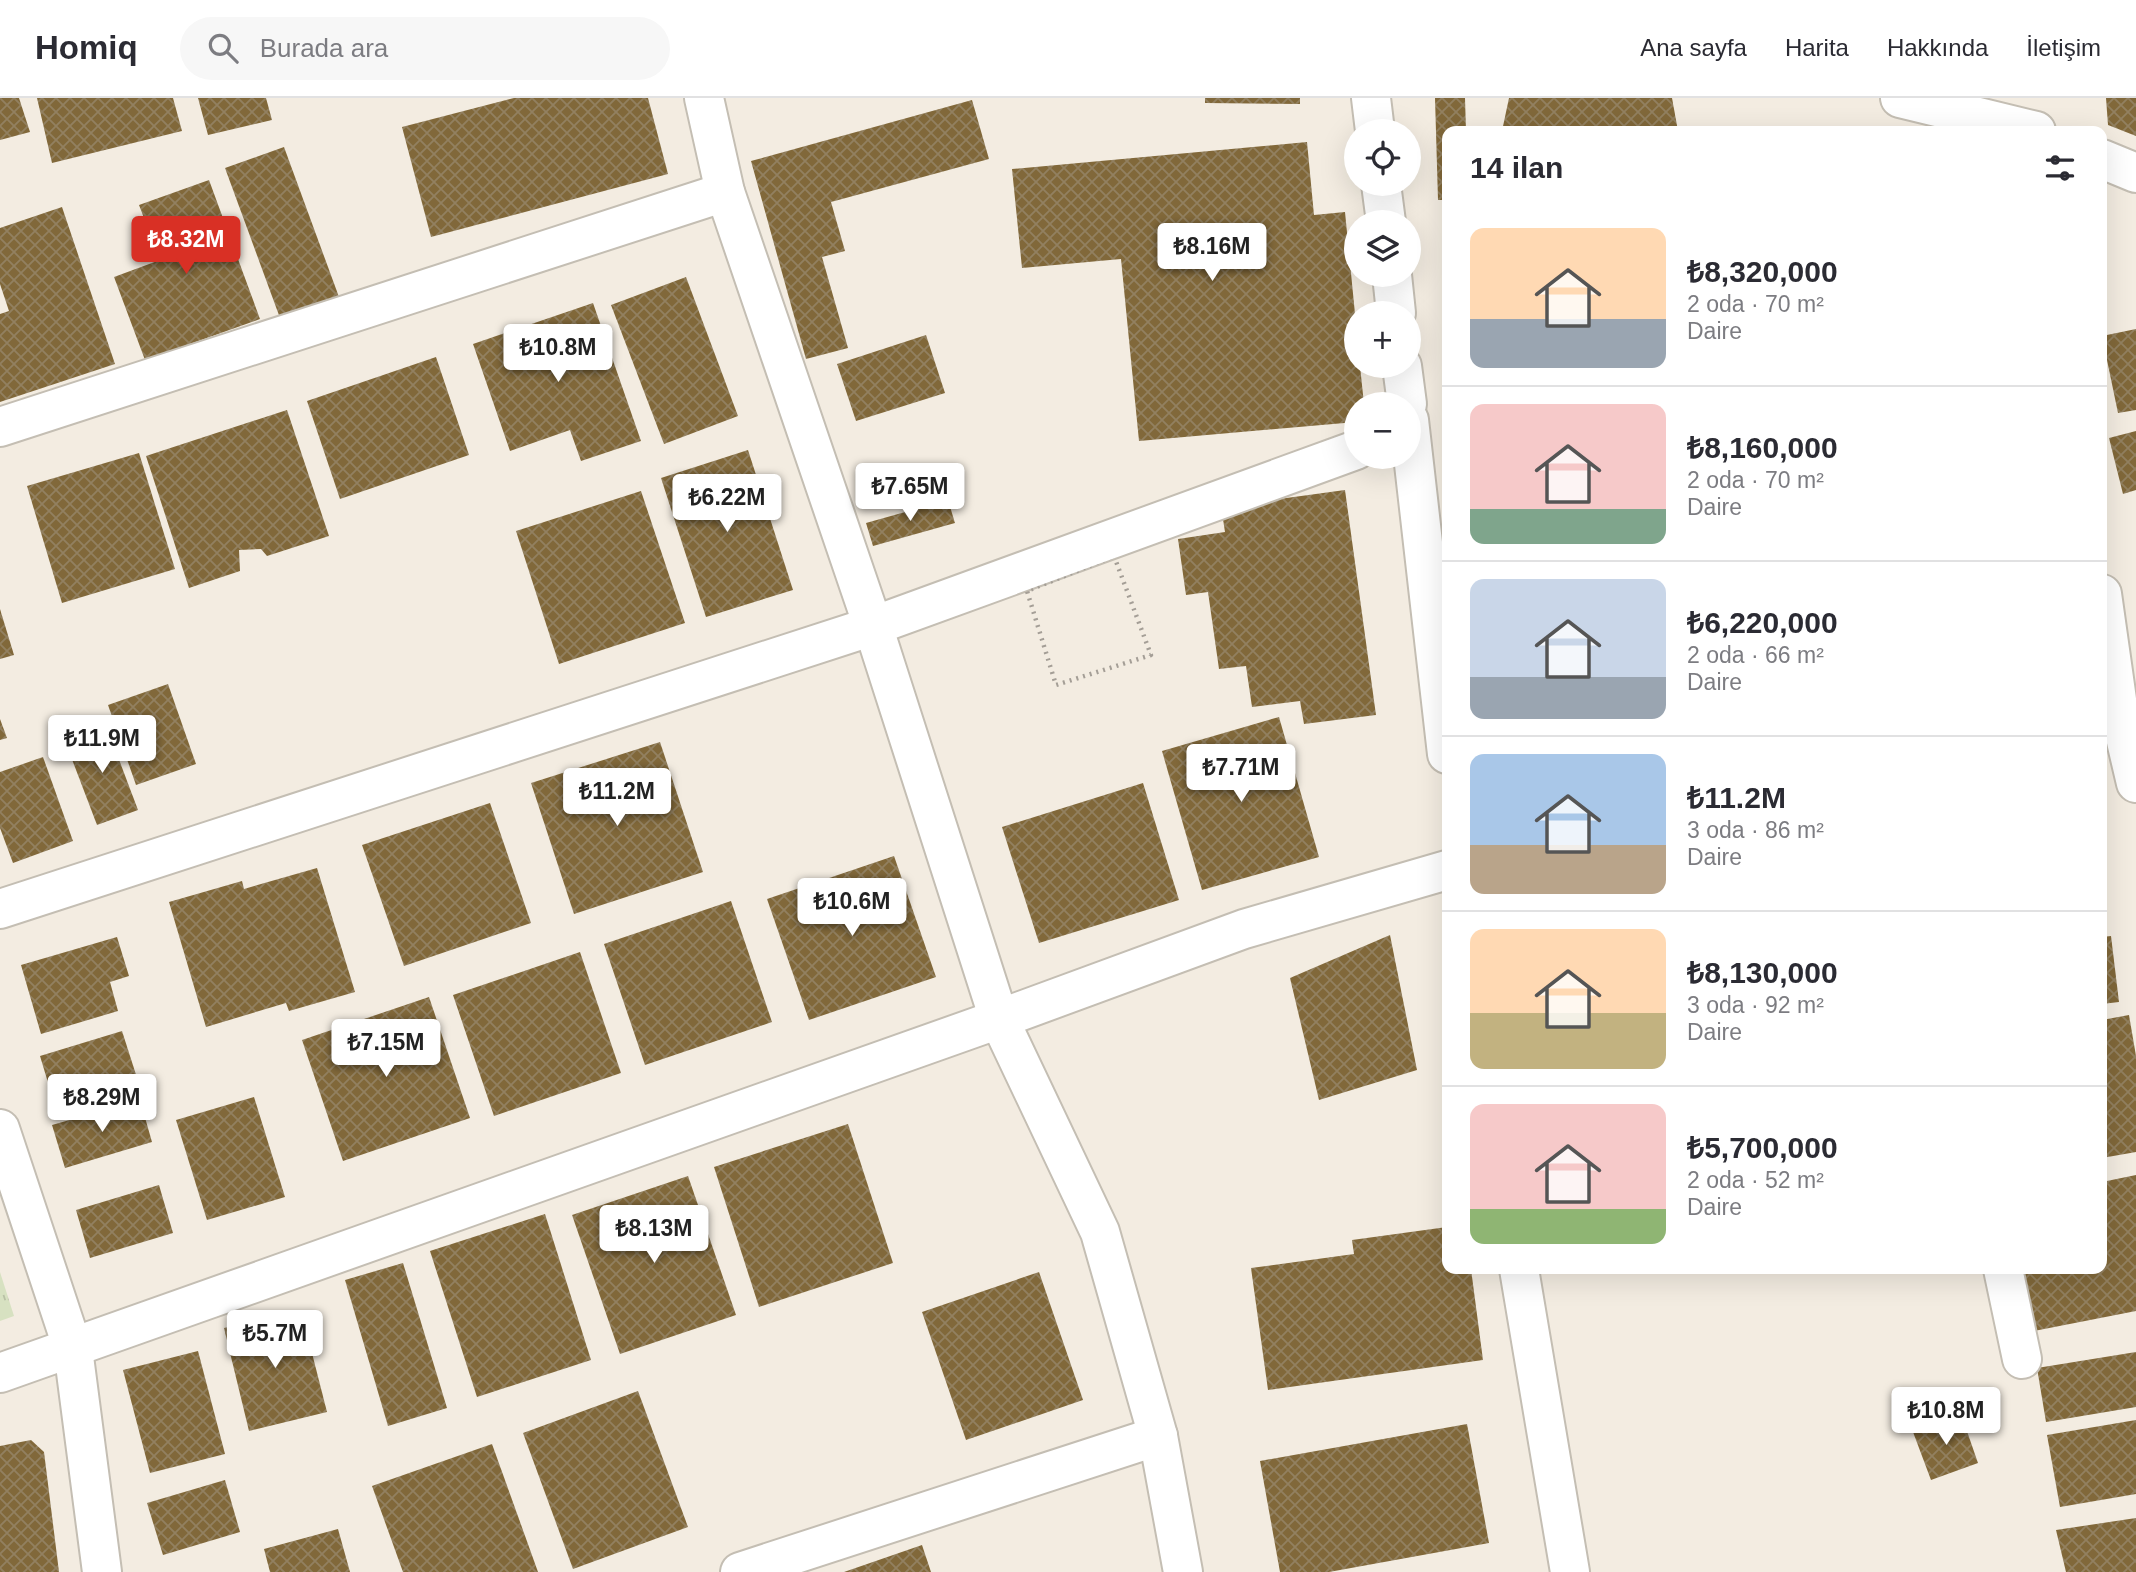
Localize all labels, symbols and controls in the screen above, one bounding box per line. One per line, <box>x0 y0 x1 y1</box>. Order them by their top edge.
search box <box>180 17 670 80</box>
text: Homiq <box>35 29 138 66</box>
icon: search <box>204 29 242 67</box>
text: Burada ara <box>260 33 388 63</box>
text: Ana sayfa <box>1640 34 1747 61</box>
text: Harita <box>1785 34 1849 61</box>
text: Hakkında <box>1887 34 1988 61</box>
text: İletişim <box>2026 34 2101 61</box>
map controls <box>1344 119 1421 469</box>
button: locate <box>1344 119 1421 196</box>
icon: filters <box>2041 149 2079 187</box>
text: 14 ilan <box>1470 151 1563 184</box>
button: layers <box>1344 210 1421 287</box>
pin: ₺8.32M <box>129 216 243 276</box>
pin: ₺8.16M <box>1155 223 1269 283</box>
text: ₺8.32M <box>147 226 225 252</box>
text: ₺8.16M <box>1173 233 1251 259</box>
text: ₺8,320,000 <box>1687 255 1838 288</box>
icon: home <box>1526 256 1610 340</box>
text: 2 oda · 70 m² <box>1687 291 1824 317</box>
button: + <box>1344 301 1421 378</box>
text: Daire <box>1687 318 1742 344</box>
pin: ₺10.8M <box>501 324 615 384</box>
text: ₺10.8M <box>519 334 597 360</box>
button: − <box>1344 392 1421 469</box>
text: ₺8,160,000 <box>1687 431 1838 464</box>
icon: home <box>1526 432 1610 516</box>
pin: ₺7.65M <box>853 464 967 523</box>
text: 2 oda · 70 m² <box>1687 467 1824 493</box>
text: ₺7.65M <box>871 473 949 499</box>
pin: ₺6.22M <box>670 474 784 534</box>
text: ₺6.22M <box>688 484 766 510</box>
text: Daire <box>1687 494 1742 520</box>
text: ₺6,220,000 <box>1687 606 1838 639</box>
icon: home <box>1526 607 1610 691</box>
text: 2 oda · 66 m² <box>1687 642 1824 668</box>
text: Daire <box>1687 669 1742 695</box>
pin: ₺11.9M <box>45 716 159 775</box>
text: ₺11.9M <box>64 725 140 751</box>
pin: ₺7.71M <box>1184 744 1298 804</box>
text: ₺7.71M <box>1202 754 1280 780</box>
pin: ₺11.2M <box>560 768 674 828</box>
text: ₺11.2M <box>579 778 655 804</box>
text: ₺11.2M <box>1687 781 1786 814</box>
icon: home <box>1526 782 1610 866</box>
text: 3 oda · 86 m² <box>1687 817 1824 843</box>
text: Daire <box>1687 844 1742 870</box>
pin: ₺10.6M <box>795 878 909 938</box>
text: ₺10.6M <box>813 888 891 914</box>
text: ₺8,130,000 <box>1687 956 1838 989</box>
icon: home <box>1526 957 1610 1041</box>
text: 3 oda · 92 m² <box>1687 992 1824 1018</box>
text: Daire <box>1687 1019 1742 1045</box>
pin: ₺7.15M <box>329 1020 443 1079</box>
text: ₺7.15M <box>347 1029 425 1055</box>
pin: ₺8.29M <box>45 1074 159 1134</box>
text: ₺8.29M <box>63 1084 141 1110</box>
text: ₺5,700,000 <box>1687 1131 1838 1164</box>
icon: home <box>1526 1132 1610 1216</box>
text: 2 oda · 52 m² <box>1687 1167 1824 1193</box>
text: Daire <box>1687 1194 1742 1220</box>
pin: ₺8.13M <box>597 1206 711 1265</box>
text: ₺8.13M <box>615 1215 693 1241</box>
pin: ₺5.7M <box>226 1310 324 1370</box>
text: ₺5.7M <box>243 1320 307 1346</box>
pin: ₺10.8M <box>1889 1388 2003 1447</box>
text: ₺10.8M <box>1907 1397 1985 1423</box>

